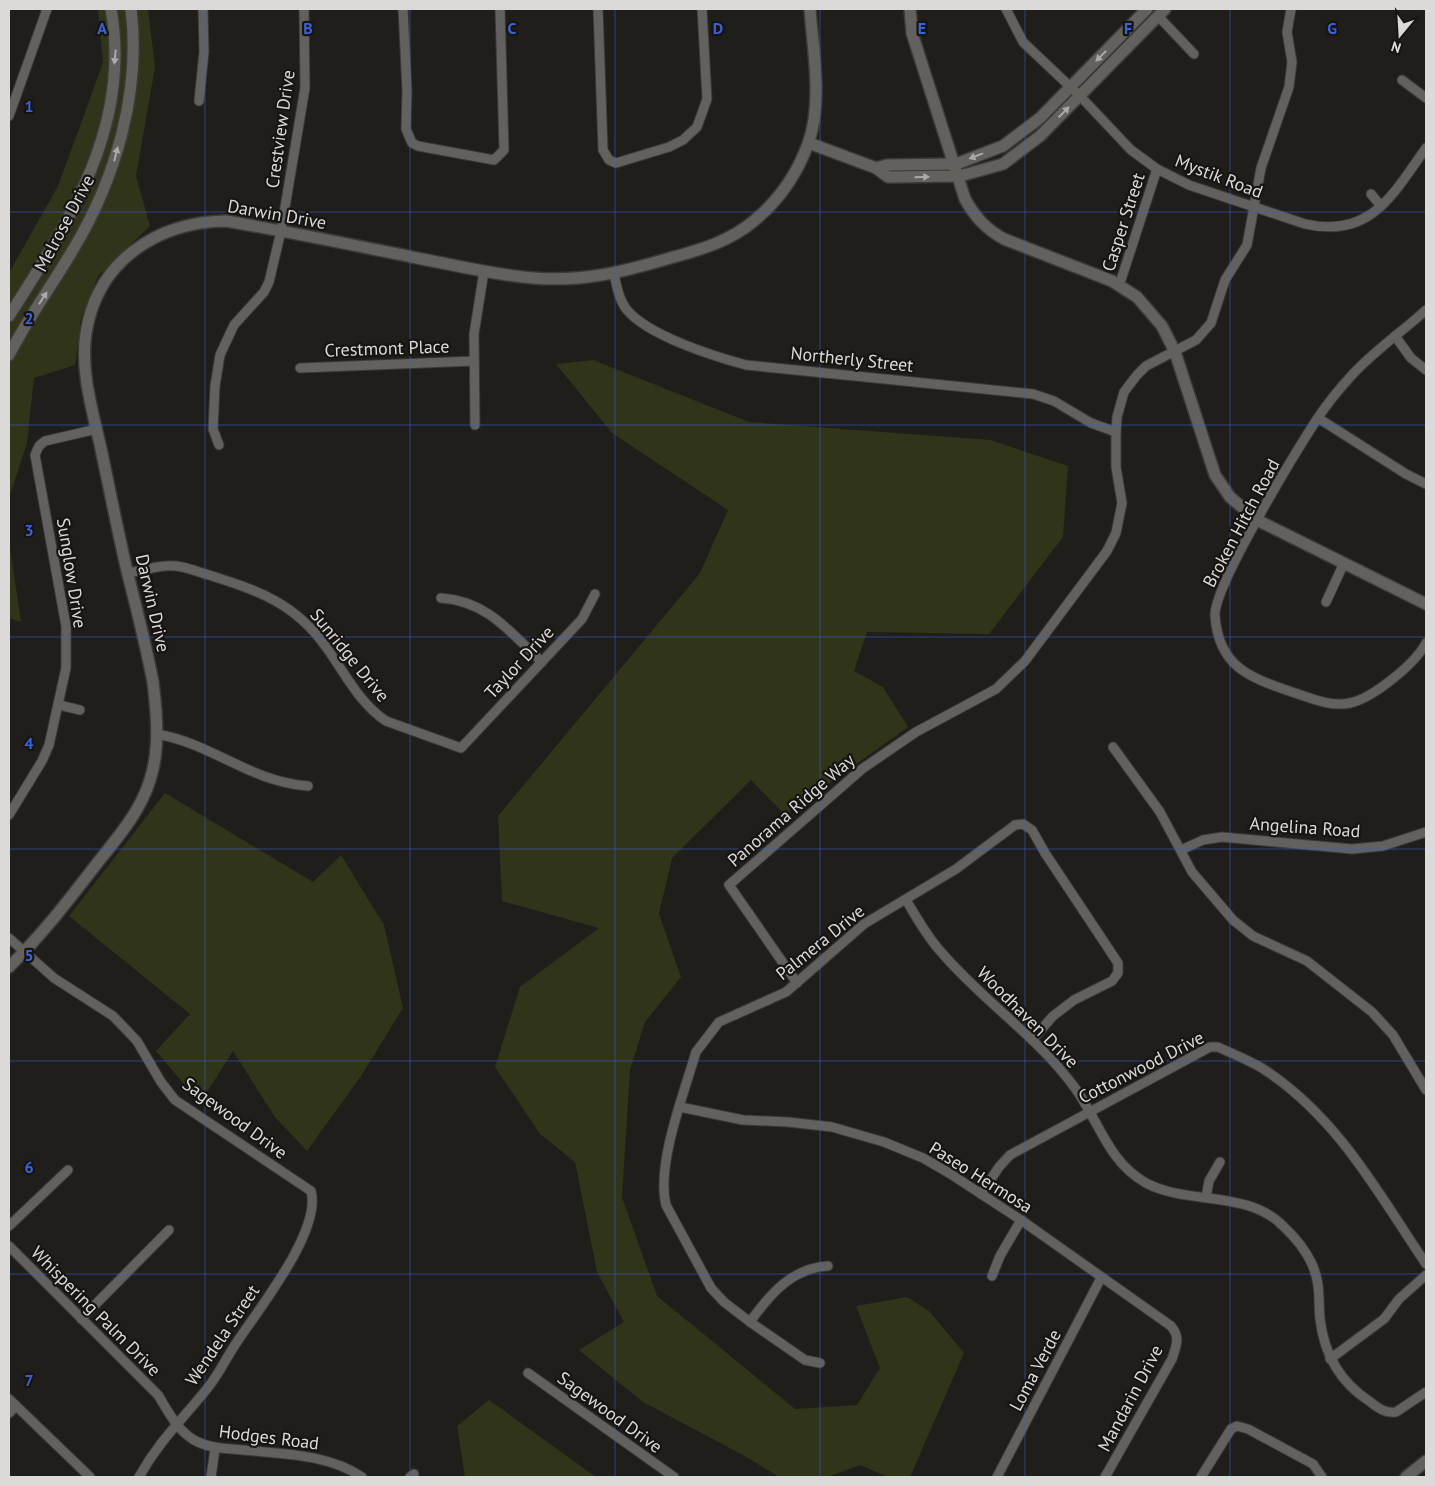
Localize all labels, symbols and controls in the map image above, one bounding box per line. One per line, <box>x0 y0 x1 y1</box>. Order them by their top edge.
north arrow <box>1375 10 1425 60</box>
text: A <box>97 18 107 38</box>
text: B <box>303 18 313 38</box>
text: C <box>508 18 517 38</box>
text: D <box>713 18 723 38</box>
text: E <box>918 18 926 38</box>
text: F <box>1124 18 1132 38</box>
text: G <box>1327 18 1337 38</box>
text: N <box>1389 37 1403 57</box>
one-way arrow <box>111 49 119 65</box>
one-way arrow <box>1095 49 1107 61</box>
street label: Crestview Drive <box>260 68 300 190</box>
text: 1 <box>24 96 34 116</box>
one-way arrow <box>1058 106 1070 118</box>
one-way arrow <box>112 147 120 162</box>
street label: Mystik Road <box>1172 149 1266 203</box>
one-way arrow <box>968 153 983 160</box>
street label: Casper Street <box>1096 170 1150 274</box>
street label: Melrose Drive <box>29 171 99 275</box>
one-way arrow <box>914 172 930 180</box>
street label: Darwin Drive <box>226 194 328 234</box>
one-way arrow <box>38 292 47 305</box>
text: 2 <box>24 308 34 328</box>
street label: Crestmont Place <box>324 334 450 362</box>
street label: Northerly Street <box>789 341 915 377</box>
street label: Broken Hitch Road <box>1197 455 1285 591</box>
street label: Sunglow Drive <box>52 516 92 630</box>
text: 3 <box>24 520 34 540</box>
street label: Darwin Drive <box>131 552 175 654</box>
street label: Sunridge Drive <box>305 604 395 706</box>
street label: Taylor Drive <box>479 621 559 703</box>
text: 4 <box>24 733 34 753</box>
street label: Panorama Ridge Way <box>723 748 860 872</box>
street label: Angelina Road <box>1249 812 1361 842</box>
street label: Palmera Drive <box>771 899 869 985</box>
text: 5 <box>24 945 34 965</box>
street label: Woodhaven Drive <box>972 961 1084 1073</box>
street label: Cottonwood Drive <box>1074 1025 1208 1109</box>
street label: Sagewood Drive <box>178 1072 292 1164</box>
street label: Paseo Hermosa <box>925 1136 1037 1218</box>
text: 6 <box>24 1157 34 1177</box>
street label: Whispering Palm Drive <box>26 1241 166 1381</box>
street label: Wendela Street <box>180 1280 264 1390</box>
street label: Loma Verde <box>1004 1325 1066 1415</box>
street label: Mandarin Drive <box>1092 1341 1168 1455</box>
street label: Sagewood Drive <box>553 1366 667 1458</box>
text: 7 <box>24 1370 34 1390</box>
street label: Hodges Road <box>218 1419 320 1455</box>

